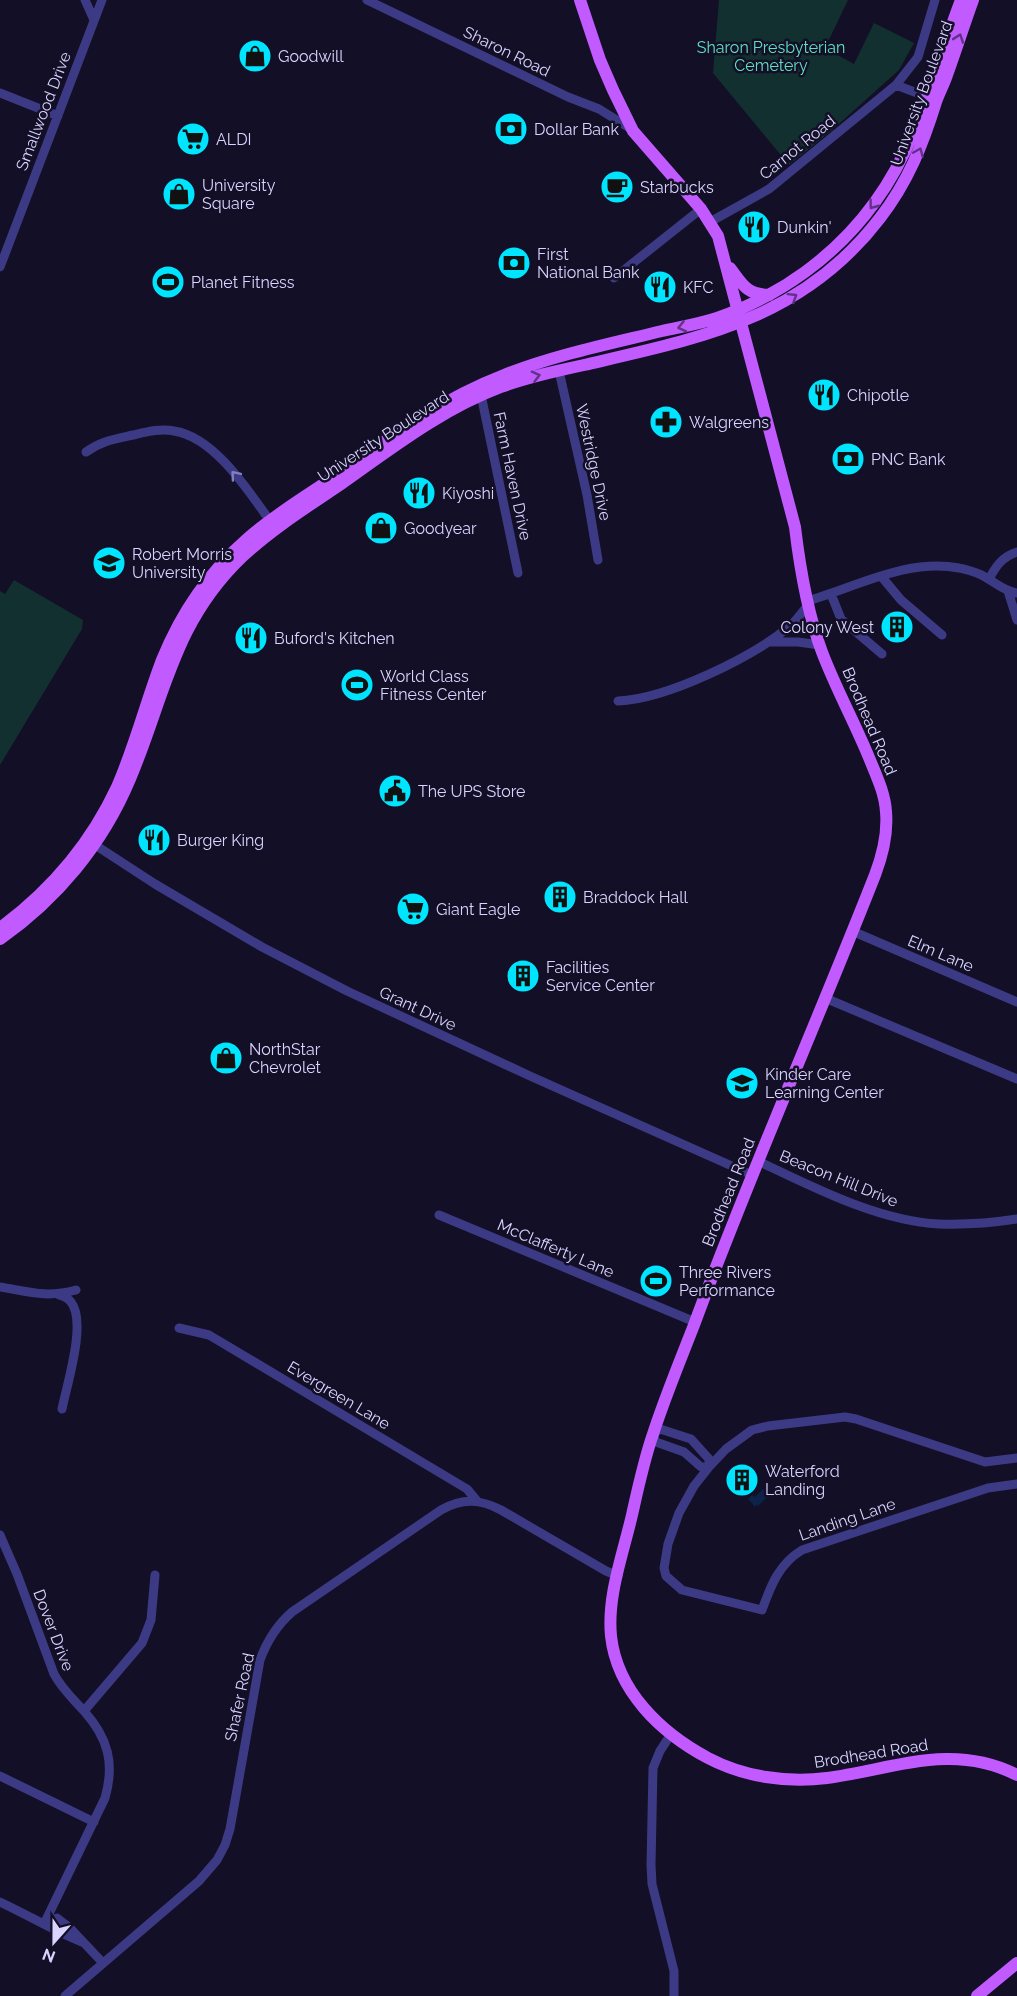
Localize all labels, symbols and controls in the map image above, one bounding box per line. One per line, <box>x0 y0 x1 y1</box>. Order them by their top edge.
street label: University Boulevard <box>886 18 956 168</box>
street label: Sharon Road <box>460 22 553 81</box>
one-way arrow <box>952 33 965 44</box>
shop icon: Goodwill <box>237 38 273 74</box>
park label: Sharon Presbyterian Cemetery <box>697 38 845 75</box>
place label: Goodwill <box>278 47 344 66</box>
street label: Smallwood Drive <box>12 49 75 173</box>
bank icon: Dollar Bank <box>493 111 529 147</box>
street label: Carnot Road <box>756 111 839 184</box>
place label: Dollar Bank <box>534 120 619 139</box>
supermarket icon: ALDI <box>175 121 211 157</box>
place label: ALDI <box>216 130 252 149</box>
one-way arrow <box>912 148 924 159</box>
cafe icon: Starbucks <box>599 169 635 205</box>
shop icon: University Square <box>161 176 197 212</box>
place label: University Square <box>202 176 276 213</box>
place label: Starbucks <box>640 178 714 197</box>
one-way arrow <box>869 198 880 209</box>
restaurant icon: Dunkin' <box>736 209 772 245</box>
place label: Dunkin' <box>777 218 832 237</box>
bank icon: First National Bank <box>496 245 532 281</box>
place label: First National Bank <box>537 245 640 282</box>
sports icon: Planet Fitness <box>150 264 186 300</box>
restaurant icon: KFC <box>642 269 678 305</box>
place label: Planet Fitness <box>191 273 295 292</box>
place label: KFC <box>683 278 713 297</box>
one-way arrow <box>787 293 797 305</box>
one-way arrow <box>677 319 687 332</box>
one-way arrow <box>531 371 541 384</box>
restaurant icon: Chipotle <box>806 377 842 413</box>
place label: Chipotle <box>847 386 909 405</box>
street label: University Boulevard <box>314 387 452 486</box>
street label: Westridge Drive <box>572 402 615 522</box>
pharmacy icon: Walgreens <box>648 404 684 440</box>
street label: Farm Haven Drive <box>490 410 535 542</box>
place label: Walgreens <box>689 413 769 432</box>
bank icon: PNC Bank <box>830 441 866 477</box>
place label: PNC Bank <box>871 450 946 469</box>
one-way arrow <box>231 471 242 482</box>
restaurant icon: Kiyoshi <box>401 475 437 511</box>
place label: Kiyoshi <box>442 484 494 503</box>
shop icon: Goodyear <box>363 510 399 546</box>
place label: Goodyear <box>404 519 477 538</box>
school or university icon: Robert Morris University <box>91 545 127 581</box>
place label: Robert Morris University <box>132 545 232 582</box>
building icon: Colony West <box>879 609 915 645</box>
place label: Colony West <box>781 618 875 637</box>
restaurant icon: Buford's Kitchen <box>233 620 269 656</box>
place label: Buford's Kitchen <box>274 629 395 648</box>
street label: Brodhead Road <box>838 664 901 778</box>
sports icon: World Class Fitness Center <box>339 667 375 703</box>
place label: World Class Fitness Center <box>380 667 487 704</box>
public building icon: The UPS Store <box>377 773 413 809</box>
place label: The UPS Store <box>418 782 525 801</box>
restaurant icon: Burger King <box>136 822 172 858</box>
place label: Burger King <box>177 831 264 850</box>
building icon: Braddock Hall <box>542 879 578 915</box>
place label: Braddock Hall <box>583 888 689 907</box>
supermarket icon: Giant Eagle <box>395 891 431 927</box>
place label: Giant Eagle <box>436 900 520 919</box>
street label: Elm Lane <box>905 931 977 976</box>
building icon: Facilities Service Center <box>505 958 541 994</box>
place label: Facilities Service Center <box>546 958 655 995</box>
street label: Grant Drive <box>376 982 459 1035</box>
shop icon: NorthStar Chevrolet <box>208 1040 244 1076</box>
place label: NorthStar Chevrolet <box>249 1040 322 1077</box>
school or university icon: Kinder Care Learning Center <box>724 1065 760 1101</box>
place label: Kinder Care Learning Center <box>765 1065 884 1102</box>
street label: Brodhead Road <box>698 1135 759 1249</box>
street label: Beacon Hill Drive <box>777 1146 901 1211</box>
street label: McClafferty Lane <box>495 1215 617 1282</box>
sports icon: Three Rivers Performance <box>638 1263 674 1299</box>
place label: Three Rivers Performance <box>679 1263 775 1300</box>
street label: Evergreen Lane <box>284 1357 394 1434</box>
building icon: Waterford Landing <box>724 1462 760 1498</box>
place label: Waterford Landing <box>765 1462 840 1499</box>
street label: Landing Lane <box>796 1494 898 1545</box>
street label: Dover Drive <box>29 1587 78 1674</box>
street label: Shafer Road <box>221 1651 258 1743</box>
street label: Brodhead Road <box>813 1735 930 1772</box>
north arrow <box>24 1912 84 1972</box>
text: N <box>40 1944 58 1967</box>

